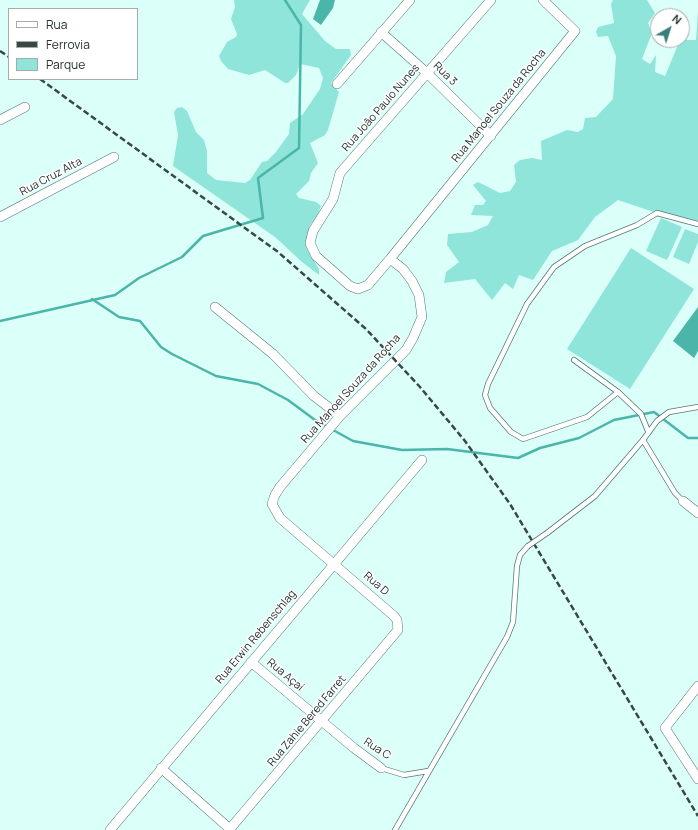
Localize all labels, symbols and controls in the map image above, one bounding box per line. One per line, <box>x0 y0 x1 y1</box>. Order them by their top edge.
legend <box>8 8 138 80</box>
north arrow <box>650 8 690 48</box>
text: N <box>669 11 685 27</box>
text: Rua <box>46 16 67 33</box>
text: Ferrovia <box>46 36 90 53</box>
street label: Rua Manoel Souza da Rocha <box>449 47 549 165</box>
text: Parque <box>46 56 85 73</box>
street label: Rua 3 <box>430 60 460 88</box>
street label: Rua João Paulo Nunes <box>340 62 422 154</box>
street label: Rua Cruz Alta <box>18 155 84 199</box>
street label: Rua Manoel Souza da Rocha <box>299 332 403 446</box>
street label: Rua D <box>361 569 391 599</box>
street label: Rua Erwin Rebenschlag <box>213 588 299 686</box>
street label: Rua Açaí <box>264 656 306 694</box>
street label: Rua Zahie Bered Farret <box>265 673 349 769</box>
street label: Rua C <box>361 735 393 763</box>

